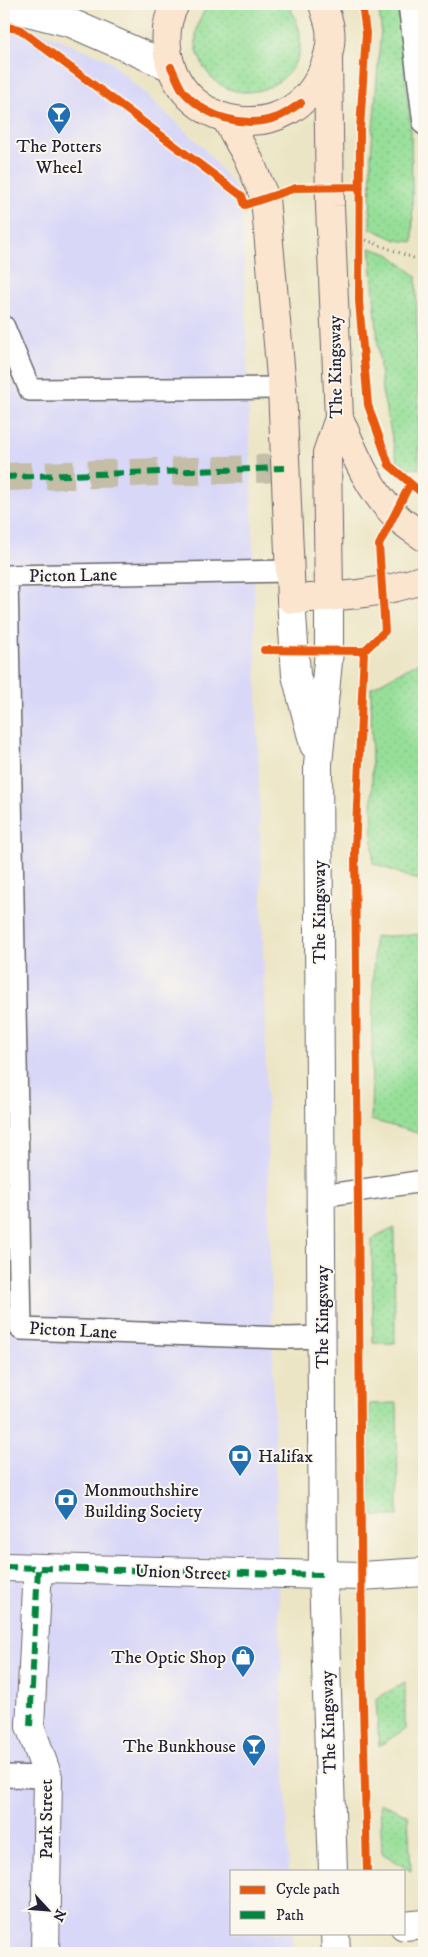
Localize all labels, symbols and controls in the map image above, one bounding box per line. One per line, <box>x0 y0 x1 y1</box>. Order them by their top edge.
bar icon: The Potters Wheel <box>46 101 72 135</box>
place label: The Potters Wheel <box>17 136 101 179</box>
street label: The Kingsway <box>324 315 348 419</box>
street label: Picton Lane <box>29 564 117 588</box>
street label: The Kingsway <box>309 860 331 964</box>
street label: The Kingsway <box>312 1265 334 1369</box>
street label: Picton Lane <box>28 1318 117 1344</box>
bank icon: Halifax <box>227 1443 253 1477</box>
place label: Halifax <box>258 1446 313 1468</box>
place label: Monmouthshire Building Society <box>84 1480 203 1523</box>
bank icon: Monmouthshire Building Society <box>53 1487 79 1521</box>
street label: Union Street <box>135 1560 228 1586</box>
shop icon: The Optic Shop <box>230 1644 256 1678</box>
place label: The Optic Shop <box>111 1647 226 1669</box>
street label: The Kingsway <box>316 1669 342 1774</box>
bar icon: The Bunkhouse <box>241 1733 267 1767</box>
place label: The Bunkhouse <box>123 1736 236 1758</box>
street label: Park Street <box>36 1779 58 1859</box>
legend <box>230 1870 406 1934</box>
text: Cycle path <box>276 1880 340 1899</box>
north arrow <box>22 1884 72 1934</box>
text: N <box>48 1906 69 1925</box>
text: Path <box>276 1906 304 1925</box>

